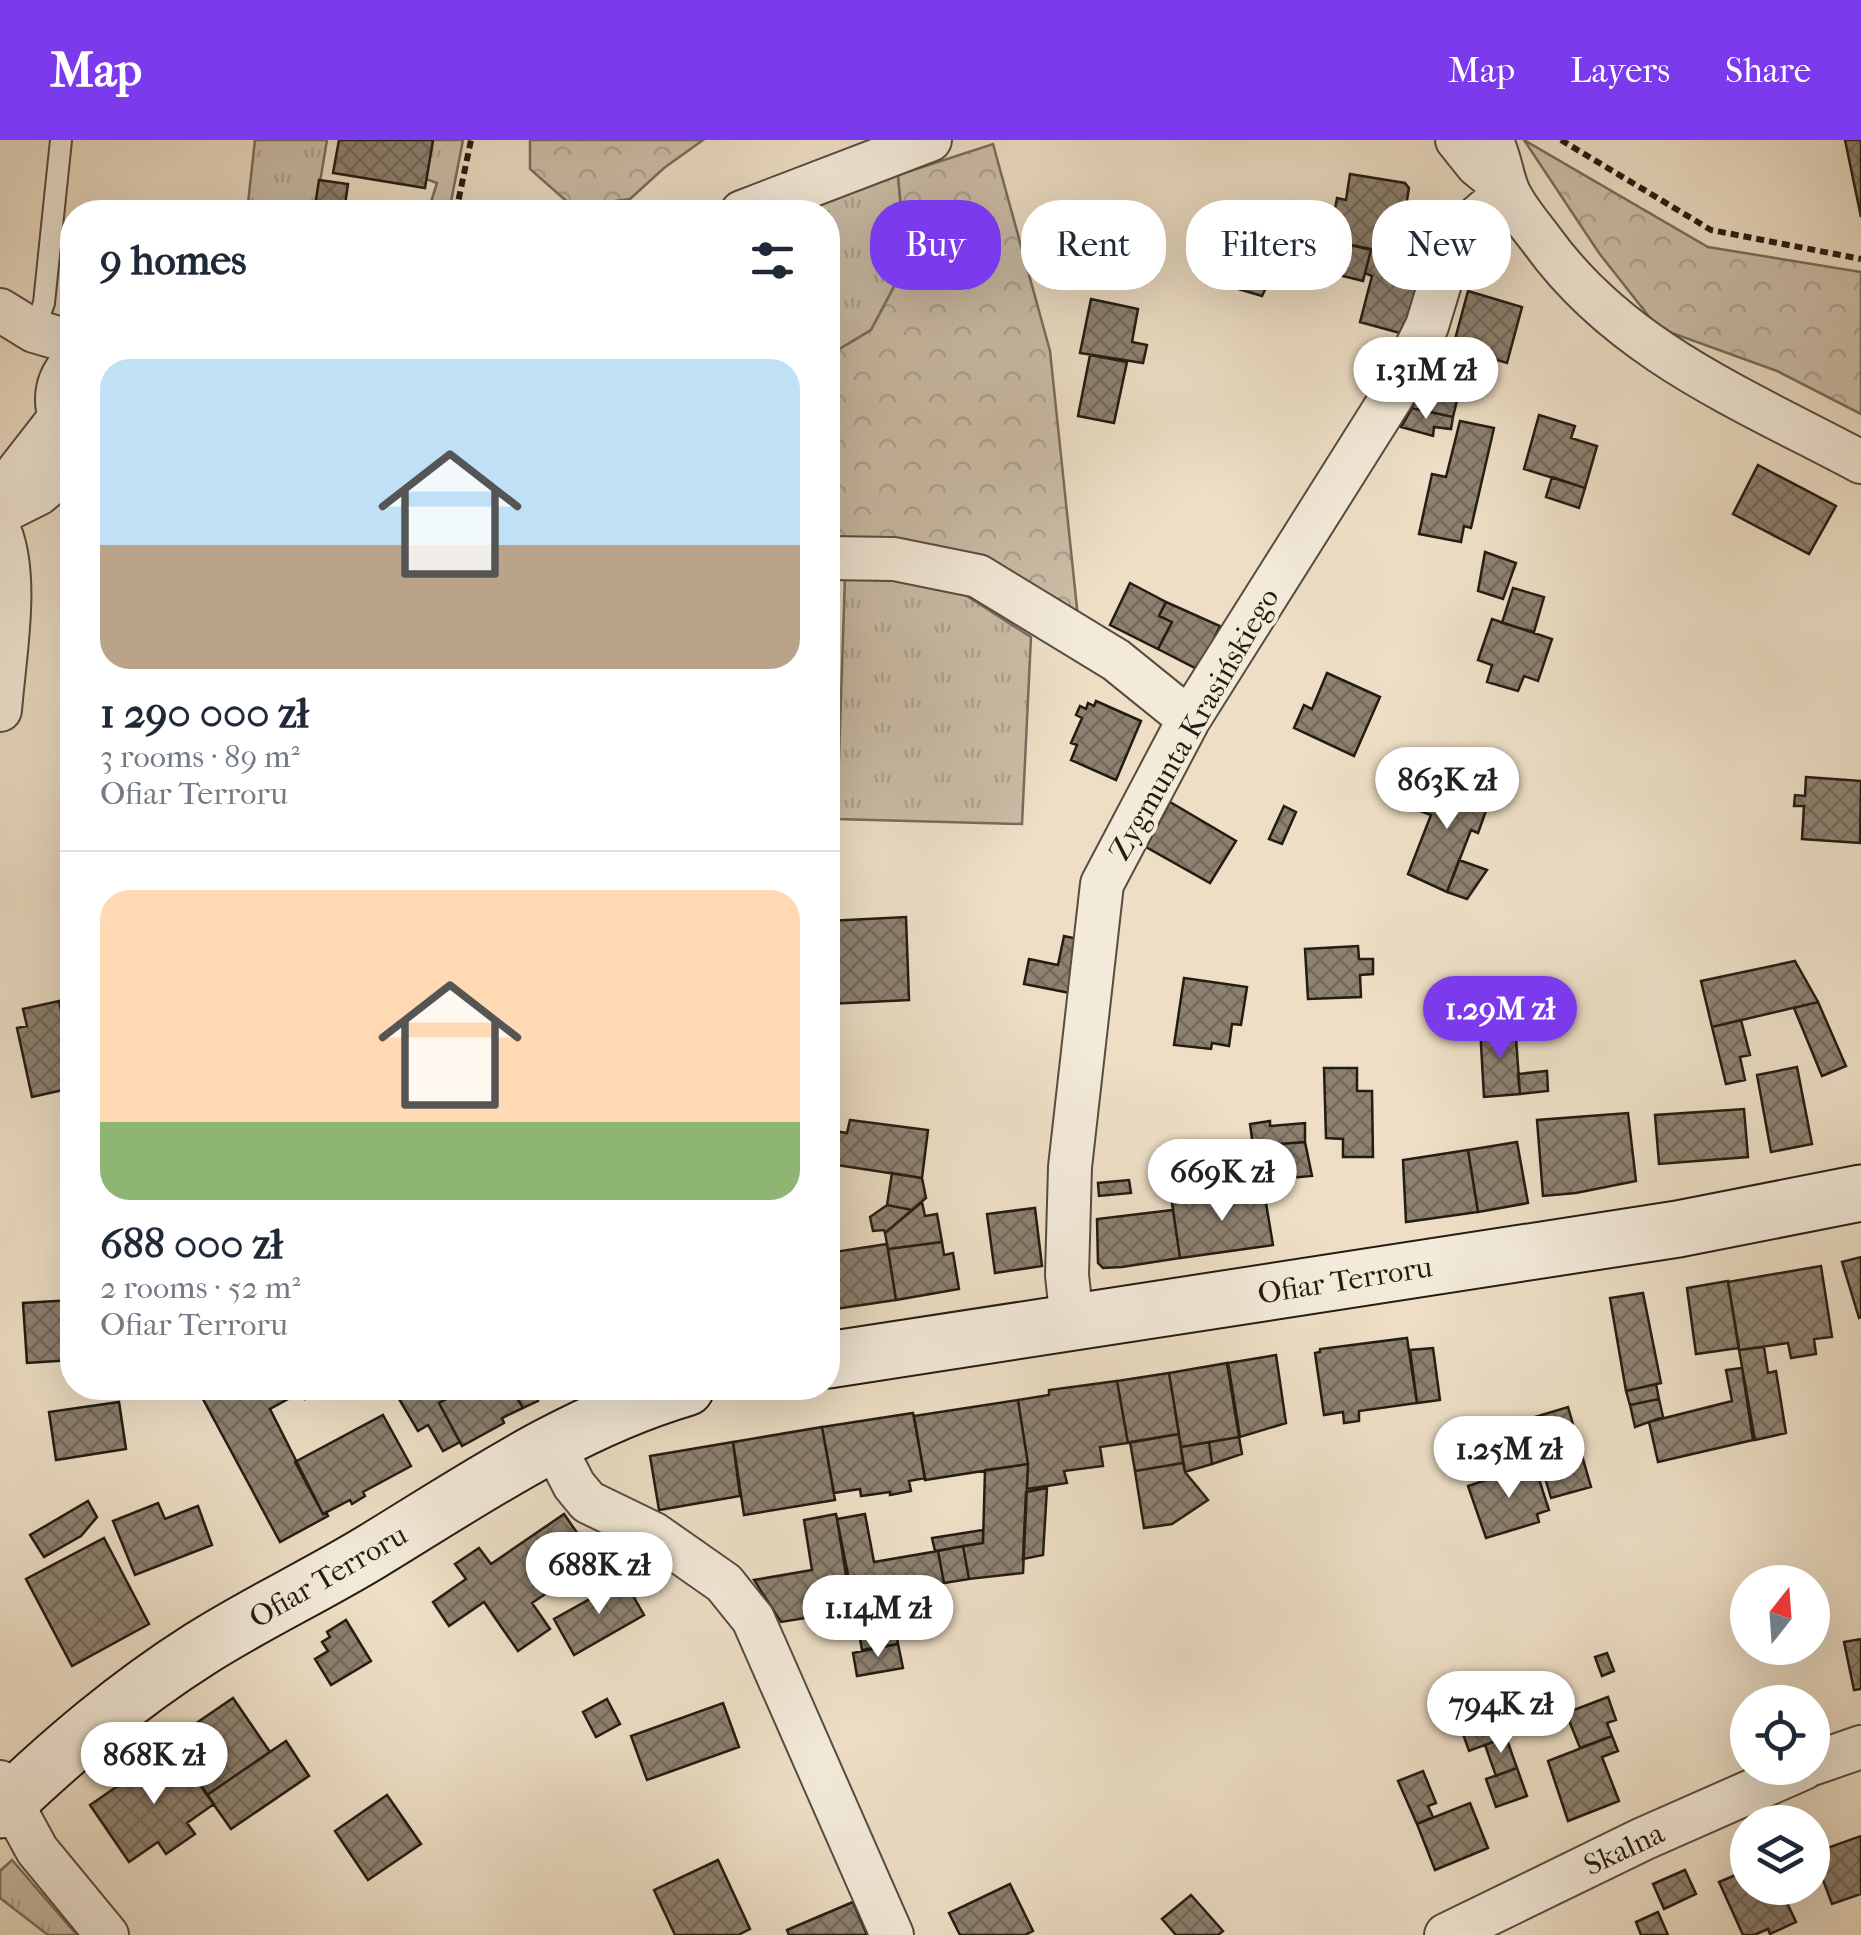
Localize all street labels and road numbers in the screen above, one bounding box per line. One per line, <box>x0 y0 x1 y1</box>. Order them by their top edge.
street label: Zygmunta Krasińskiego <box>1102 582 1287 866</box>
street label: Ofiar Terroru <box>1255 1249 1435 1312</box>
street label: Ofiar Terroru <box>243 1517 413 1636</box>
street label: Skalna <box>1579 1815 1671 1883</box>

